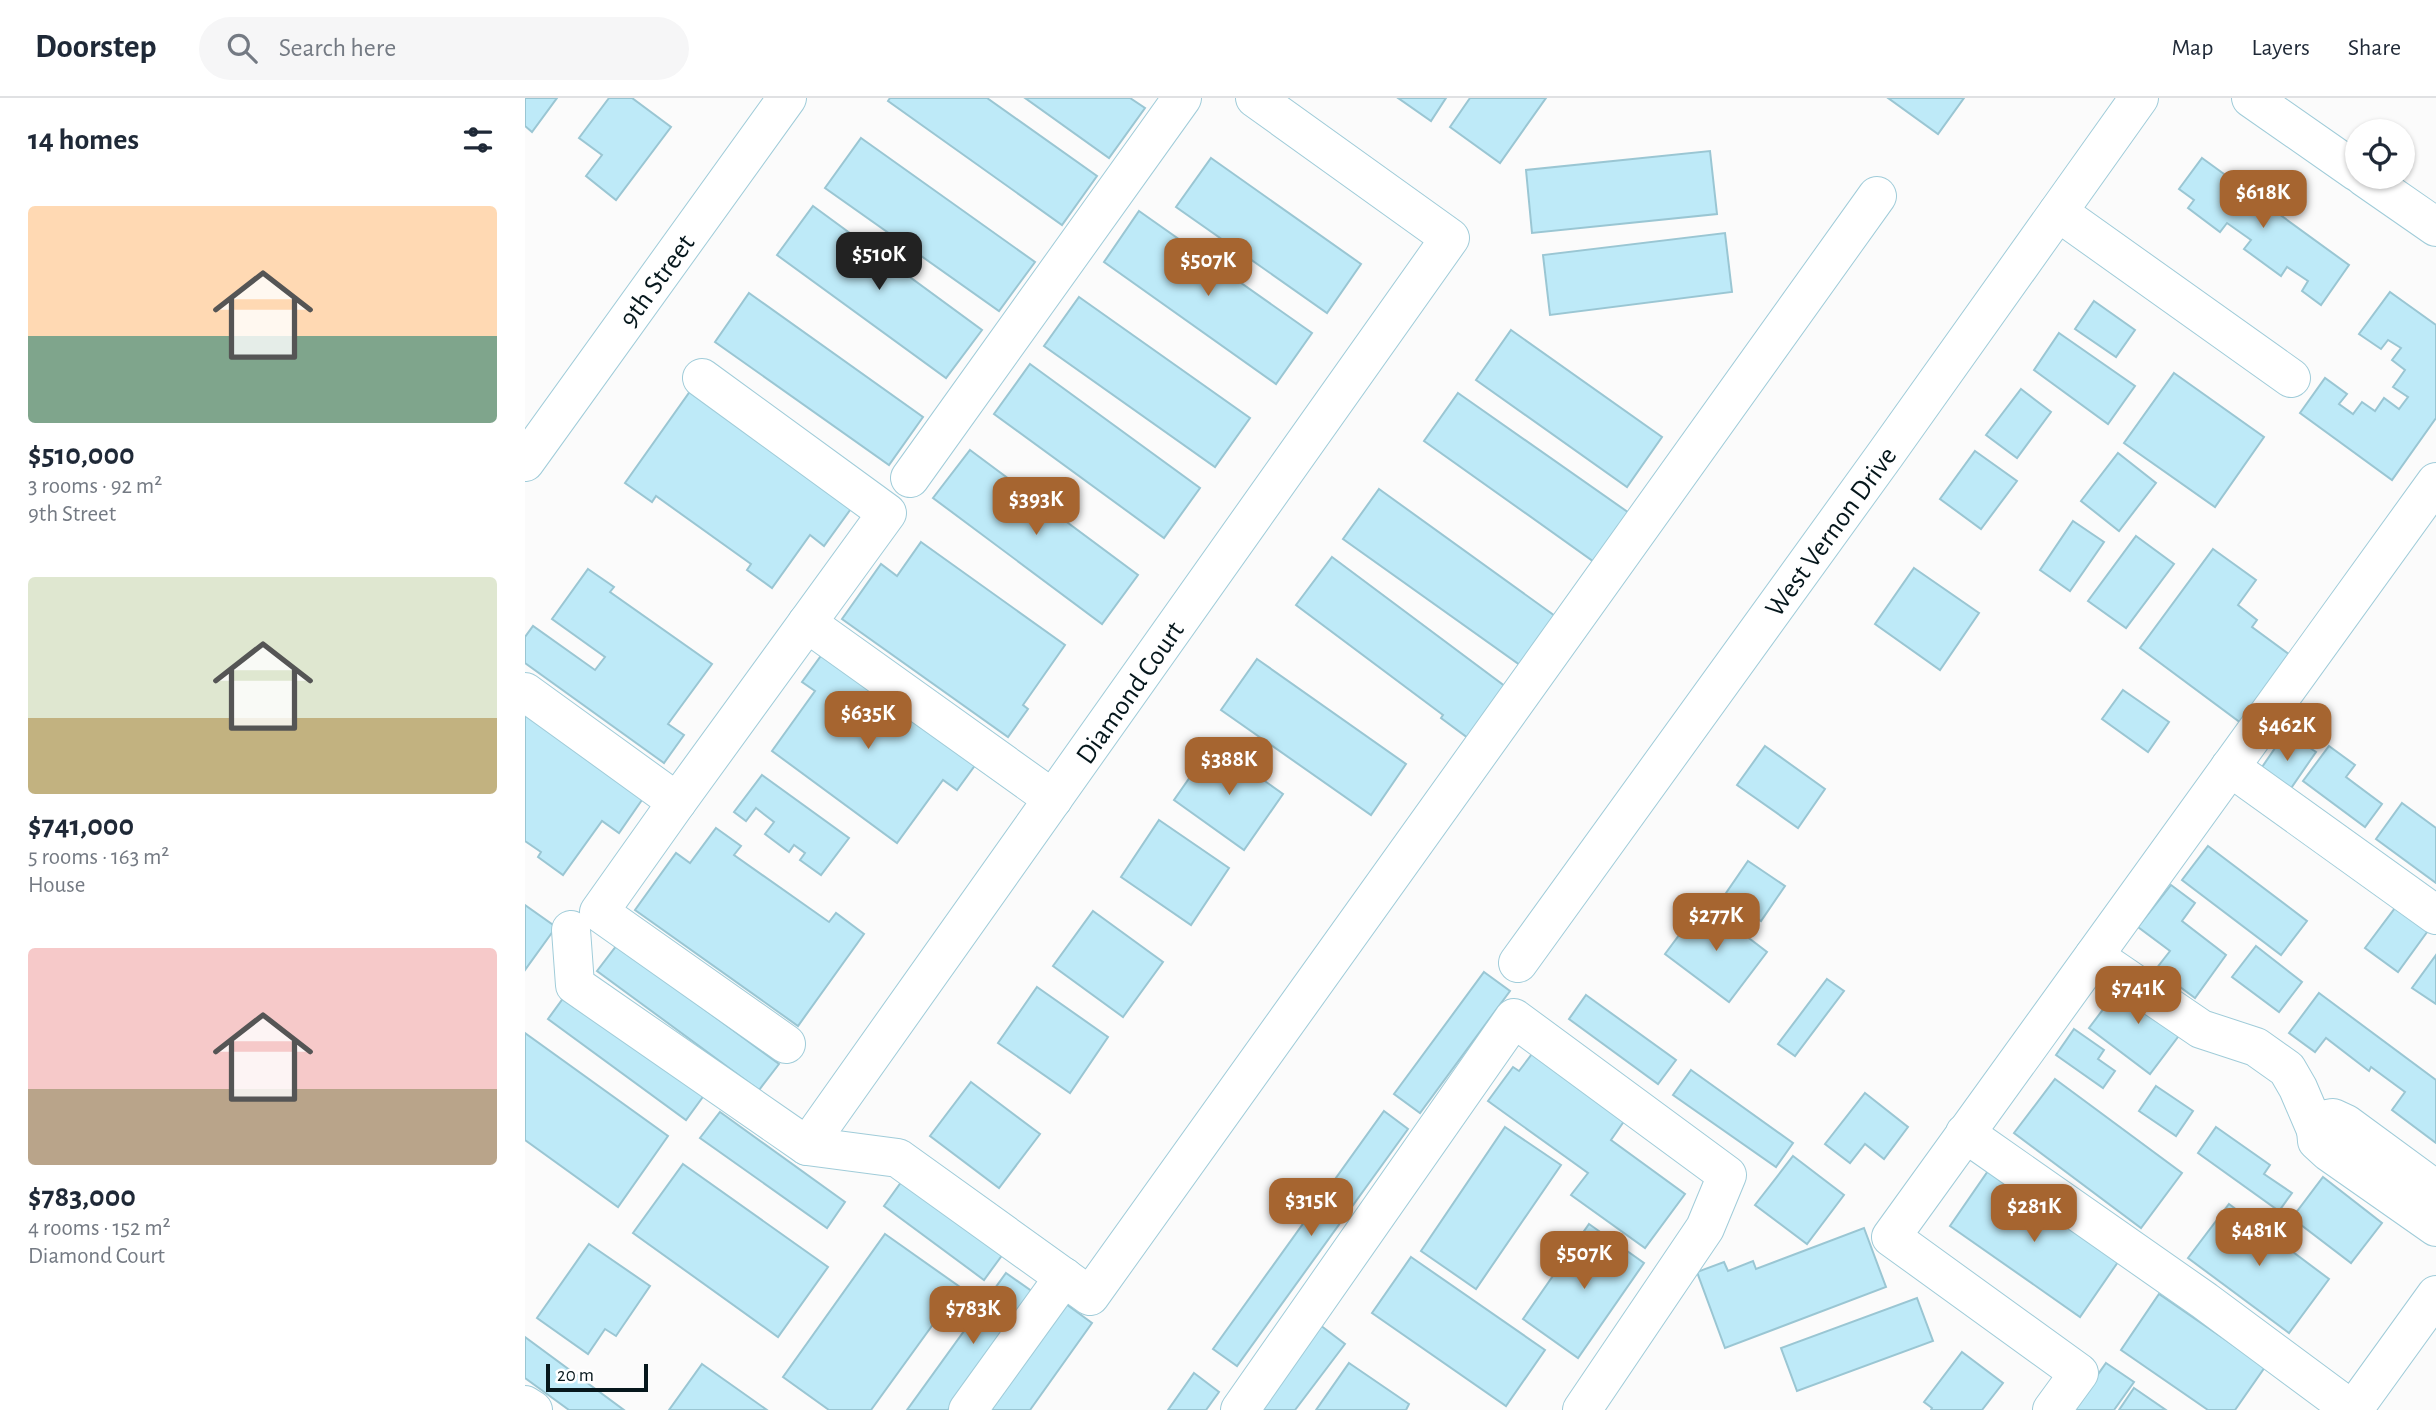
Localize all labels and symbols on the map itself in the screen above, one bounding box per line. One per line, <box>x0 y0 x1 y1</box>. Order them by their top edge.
pin: $618K <box>2214 170 2312 230</box>
street label: 9th Street <box>615 230 700 333</box>
pin: $510K <box>830 232 928 292</box>
pin: $507K <box>1159 238 1257 298</box>
street label: West Vernon Drive <box>1761 442 1902 622</box>
pin: $393K <box>987 478 1085 537</box>
street label: Diamond Court <box>1071 617 1190 769</box>
pin: $635K <box>819 692 917 751</box>
pin: $462K <box>2238 704 2336 763</box>
pin: $388K <box>1180 738 1278 797</box>
pin: $277K <box>1667 894 1765 953</box>
pin: $741K <box>2089 967 2187 1026</box>
pin: $315K <box>1262 1178 1360 1238</box>
pin: $281K <box>1985 1184 2083 1244</box>
pin: $481K <box>2210 1208 2308 1268</box>
pin: $507K <box>1535 1232 1633 1291</box>
pin: $783K <box>924 1286 1022 1346</box>
scale bar <box>546 1361 647 1393</box>

